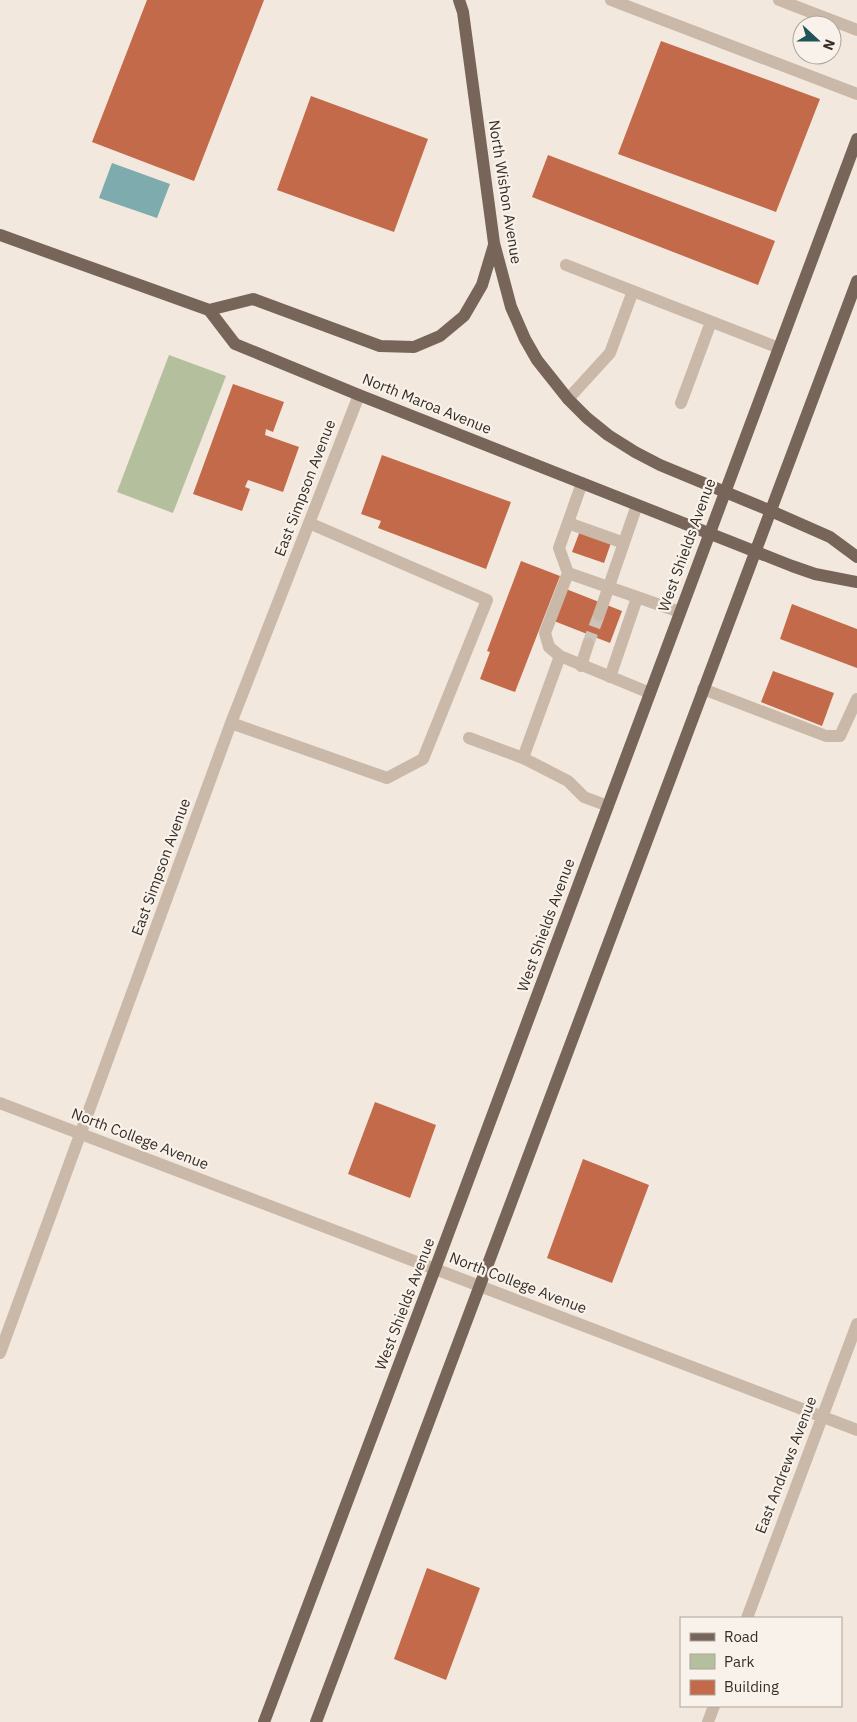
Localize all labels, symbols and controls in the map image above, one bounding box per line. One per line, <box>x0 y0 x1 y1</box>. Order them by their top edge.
north arrow <box>792 15 842 65</box>
text: N <box>819 37 839 53</box>
street label: North Wishon Avenue <box>485 119 526 265</box>
street label: North Maroa Avenue <box>360 369 495 438</box>
street label: East Simpson Avenue <box>270 417 339 559</box>
street label: West Shields Avenue <box>654 476 719 614</box>
street label: East Simpson Avenue <box>127 796 194 938</box>
street label: West Shields Avenue <box>513 856 578 994</box>
street label: North College Avenue <box>69 1104 212 1173</box>
street label: West Shields Avenue <box>371 1235 439 1373</box>
street label: North College Avenue <box>447 1248 590 1317</box>
street label: East Andrews Avenue <box>751 1393 820 1536</box>
legend <box>680 1617 842 1707</box>
text: Road <box>724 1627 759 1646</box>
text: Park <box>724 1652 754 1671</box>
text: Building <box>724 1677 779 1696</box>

